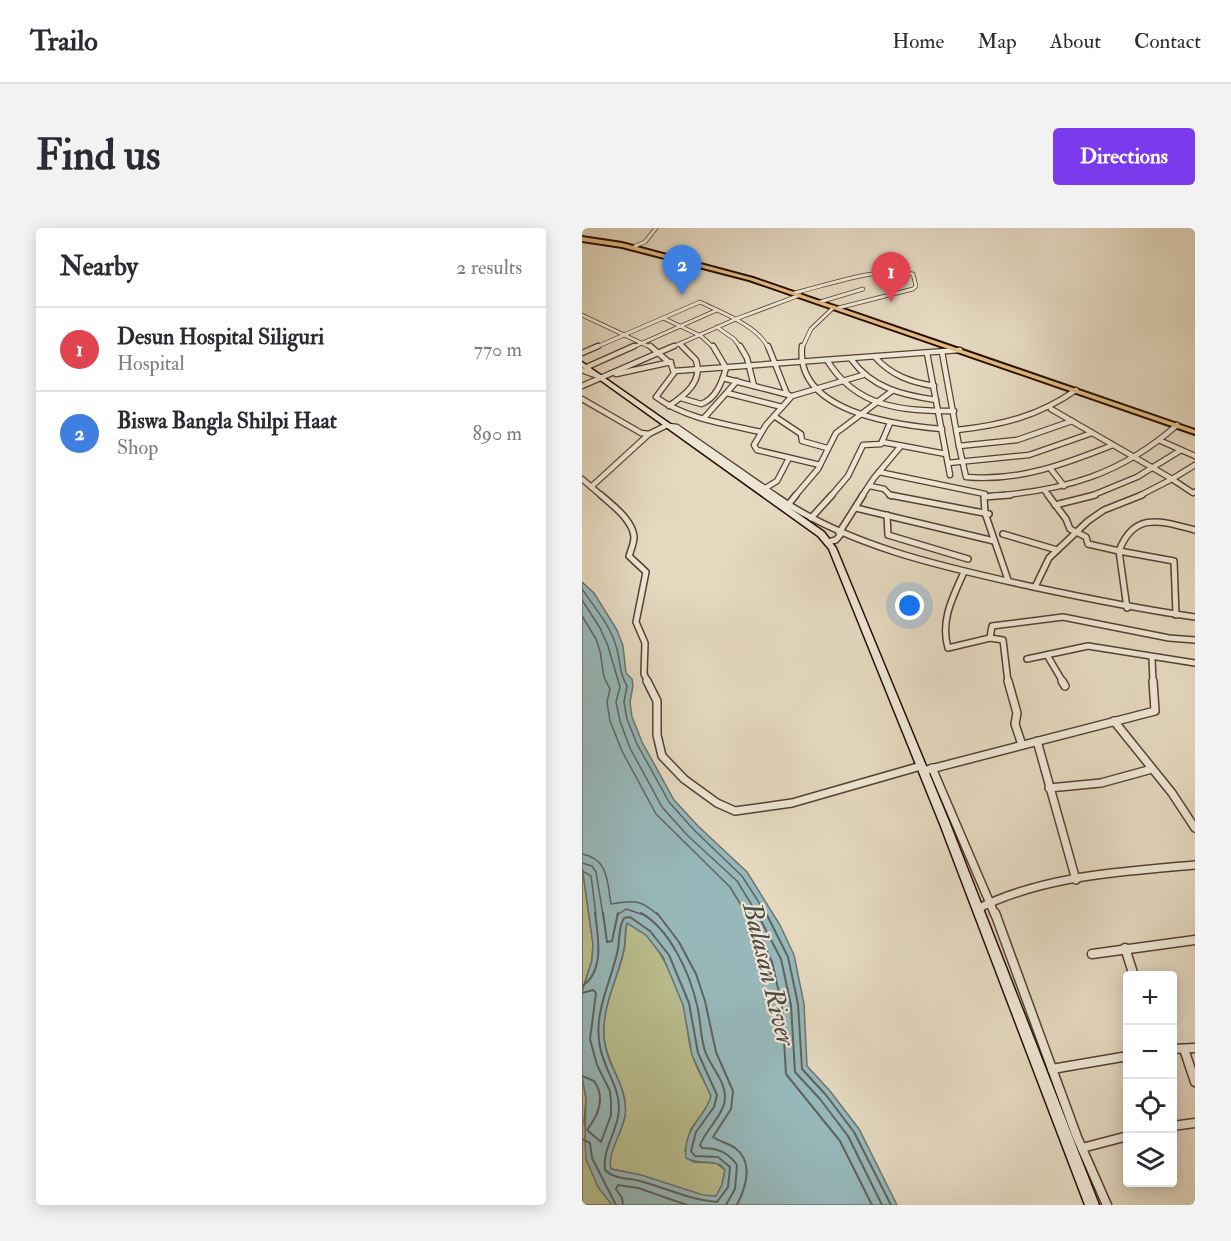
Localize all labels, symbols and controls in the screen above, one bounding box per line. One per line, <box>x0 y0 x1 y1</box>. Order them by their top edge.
text: Trailo <box>30 24 98 59</box>
text: Home <box>892 28 944 55</box>
text: Map <box>977 28 1017 55</box>
text: About <box>1050 28 1101 55</box>
text: Contact <box>1134 28 1201 55</box>
button: Directions <box>1053 128 1195 185</box>
text: Find us <box>36 130 160 182</box>
pin: 2 <box>662 245 702 295</box>
text: Nearby <box>60 251 138 283</box>
pin: 1 <box>872 253 910 302</box>
text: 2 results <box>456 255 522 280</box>
text: Desun Hospital Siliguri <box>117 323 324 351</box>
text: 1 <box>76 337 83 362</box>
text: 770 m <box>474 337 522 362</box>
text: Hospital <box>117 351 185 376</box>
text: Biswa Bangla Shilpi Haat <box>117 407 337 435</box>
text: 2 <box>74 421 85 446</box>
text: 890 m <box>472 421 522 446</box>
text: Shop <box>117 435 158 460</box>
your location <box>895 591 924 620</box>
water label: Balasan River <box>735 897 803 1051</box>
map controls <box>1123 971 1177 1187</box>
button: + <box>1123 971 1177 1025</box>
button: − <box>1123 1025 1177 1079</box>
button: locate <box>1123 1079 1177 1133</box>
button: layers <box>1123 1133 1177 1187</box>

